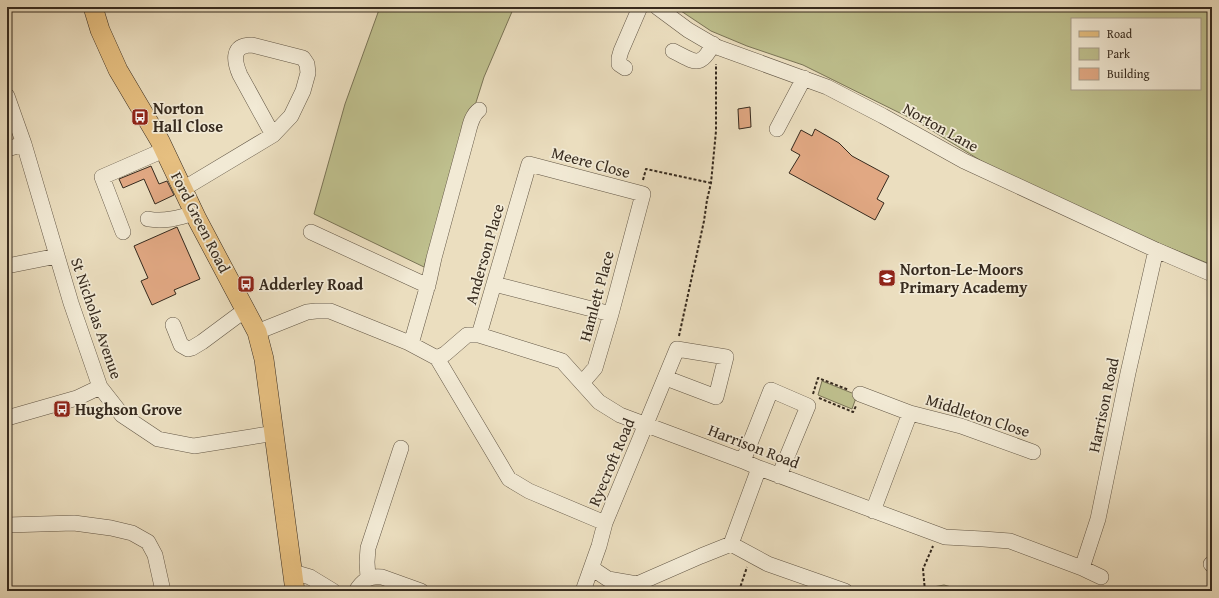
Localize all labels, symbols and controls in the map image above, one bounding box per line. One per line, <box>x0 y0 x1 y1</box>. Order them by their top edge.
legend <box>1071 18 1201 90</box>
text: Road <box>1107 25 1133 42</box>
text: Park <box>1107 45 1131 62</box>
text: Building <box>1107 65 1150 82</box>
place label: Norton Hall Close <box>153 96 223 138</box>
street label: Norton Lane <box>899 96 983 158</box>
bus stop icon: Norton Hall Close <box>130 107 150 127</box>
street label: Meere Close <box>549 140 633 184</box>
street label: Ford Green Road <box>165 167 237 277</box>
street label: Anderson Place <box>458 201 510 307</box>
street label: Hamlett Place <box>572 248 620 344</box>
street label: St Nicholas Avenue <box>65 254 129 382</box>
place label: Norton-Le-Moors Primary Academy <box>900 257 1028 299</box>
school or university icon: Norton-Le-Moors Primary Academy <box>877 268 897 288</box>
place label: Adderley Road <box>259 272 364 296</box>
bus stop icon: Adderley Road <box>236 274 256 294</box>
street label: Harrison Road <box>1081 355 1125 455</box>
street label: Middleton Close <box>923 387 1033 443</box>
place label: Hughson Grove <box>75 397 182 421</box>
bus stop icon: Hughson Grove <box>52 399 72 419</box>
street label: Ryecroft Road <box>582 414 641 510</box>
street label: Harrison Road <box>705 418 804 475</box>

